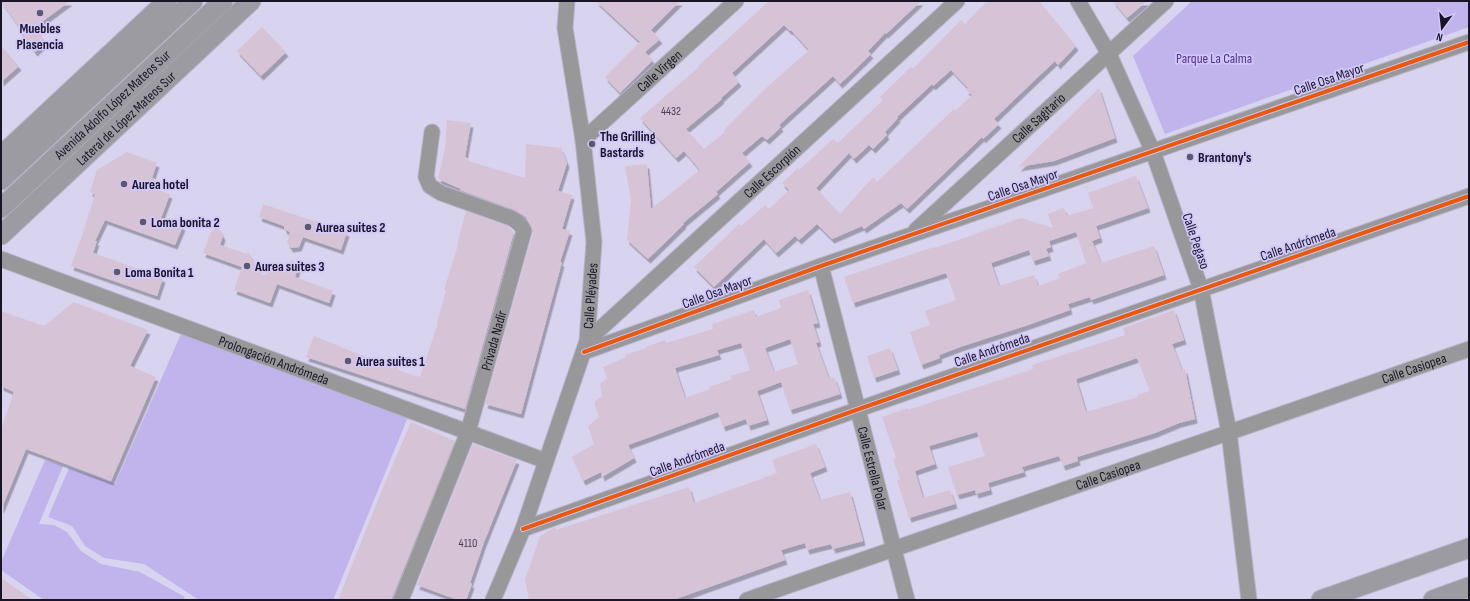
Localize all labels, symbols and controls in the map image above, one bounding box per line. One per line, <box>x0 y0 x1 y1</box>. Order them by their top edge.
marker: Muebles Plasencia <box>35 8 45 18</box>
north arrow <box>1422 8 1462 48</box>
place label: Muebles Plasencia <box>17 20 64 53</box>
text: N <box>1435 30 1444 44</box>
street label: Avenida Adolfo López Mateos Sur <box>50 46 174 163</box>
street label: Calle Virgen <box>633 46 685 95</box>
park label: Parque La Calma <box>1176 50 1252 67</box>
street label: Calle Osa Mayor <box>1292 59 1366 99</box>
street label: Lateral de López Mateos Sur <box>73 67 179 169</box>
street label: Calle Sagitario <box>1008 89 1069 147</box>
house number: 4432 <box>661 104 681 119</box>
place label: The Grilling Bastards <box>600 128 656 161</box>
marker: The Grilling Bastards <box>587 139 597 149</box>
street label: Calle Escorpión <box>740 141 804 202</box>
place label: Brantony's <box>1198 149 1251 166</box>
marker: Brantony's <box>1185 152 1195 162</box>
street label: Calle Osa Mayor <box>986 165 1060 205</box>
place label: Aurea hotel <box>131 176 189 193</box>
marker: Aurea hotel <box>119 179 129 189</box>
street label: Calle Pegaso <box>1178 211 1214 271</box>
place label: Loma bonita 2 <box>151 214 220 231</box>
marker: Loma bonita 2 <box>138 217 148 227</box>
place label: Aurea suites 2 <box>315 219 385 236</box>
marker: Aurea suites 2 <box>303 222 313 232</box>
street label: Calle Andrómeda <box>1258 223 1338 265</box>
place label: Aurea suites 3 <box>254 258 325 275</box>
marker: Aurea suites 3 <box>242 261 252 271</box>
street label: Calle Pléyades <box>579 262 601 329</box>
place label: Loma Bonita 1 <box>125 264 194 281</box>
marker: Loma Bonita 1 <box>112 267 122 277</box>
street label: Calle Osa Mayor <box>680 271 754 313</box>
street label: Privada Nadir <box>477 308 510 372</box>
street label: Calle Andrómeda <box>952 329 1032 371</box>
street label: Prolongación Andrómeda <box>216 332 331 388</box>
street label: Calle Casiopea <box>1379 349 1448 387</box>
place label: Aurea suites 1 <box>355 353 425 370</box>
marker: Aurea suites 1 <box>343 356 353 366</box>
street label: Calle Estrella Polar <box>854 425 892 512</box>
street label: Calle Andrómeda <box>647 438 727 480</box>
street label: Calle Casiopea <box>1073 455 1142 494</box>
house number: 4110 <box>459 536 477 551</box>

